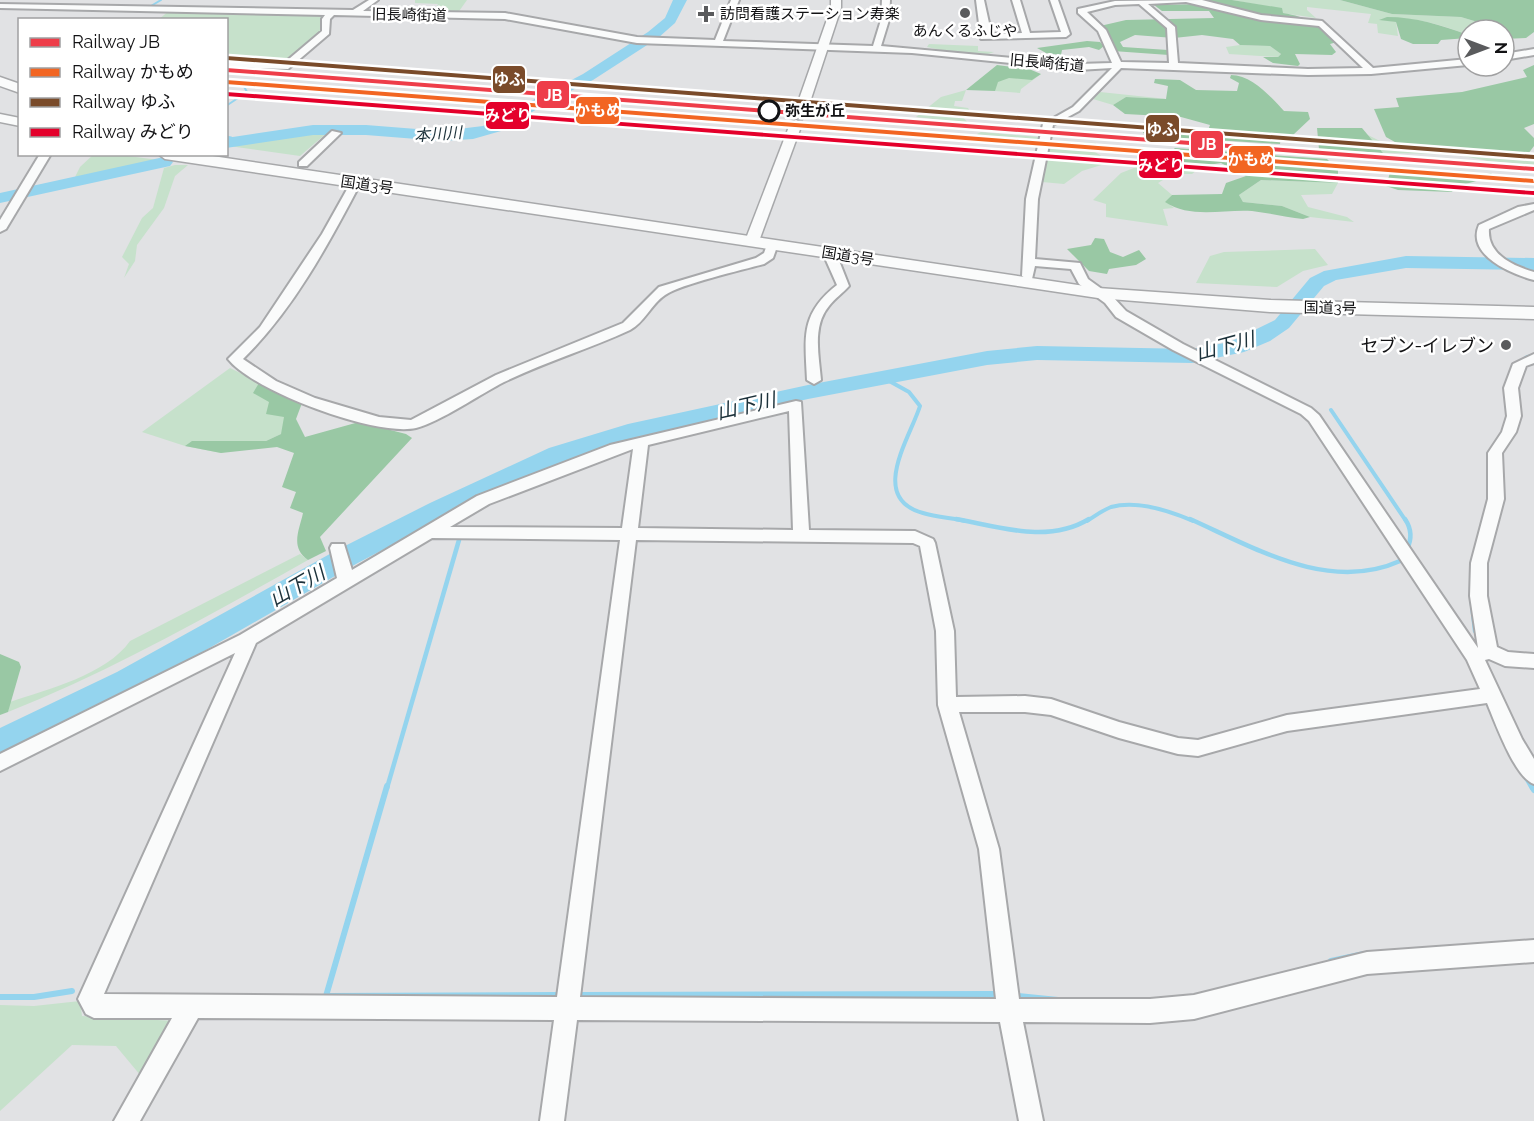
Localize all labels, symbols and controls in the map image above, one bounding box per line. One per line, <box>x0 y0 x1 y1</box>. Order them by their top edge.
street label: 旧長崎街道 <box>371 5 447 25</box>
marker: 訪問看護ステーション寿楽 <box>697 5 715 23</box>
place label: 訪問看護ステーション寿楽 <box>720 5 900 23</box>
marker: あんくるふじや <box>958 6 972 20</box>
legend <box>18 18 228 156</box>
north arrow <box>1456 18 1516 78</box>
place label: あんくるふじや <box>913 22 1017 40</box>
text: Railway JB <box>72 31 160 52</box>
text: N <box>1491 42 1510 54</box>
street label: 旧長崎街道 <box>1009 51 1085 75</box>
text: Railway かもめ <box>72 61 194 82</box>
line badge: ゆふ <box>492 65 526 94</box>
text: ゆふ <box>493 70 525 89</box>
line badge: JB <box>536 80 570 109</box>
text: JB <box>544 86 562 105</box>
text: Railway ゆふ <box>72 91 175 112</box>
line badge: かもめ <box>575 96 620 125</box>
marker: 弥生が丘 <box>758 100 780 122</box>
line badge: みどり <box>485 101 530 130</box>
text: かもめ <box>574 101 622 120</box>
place label: 弥生が丘 <box>785 102 845 120</box>
text: みどり <box>484 106 532 125</box>
line badge: ゆふ <box>1145 114 1180 143</box>
text: ゆふ <box>1146 120 1178 139</box>
text: Railway みどり <box>72 121 194 142</box>
water label: 本川川 <box>413 123 465 145</box>
line badge: JB <box>1190 130 1224 159</box>
text: JB <box>1198 135 1216 154</box>
line badge: かもめ <box>1228 145 1274 174</box>
line badge: みどり <box>1138 150 1183 179</box>
text: かもめ <box>1227 150 1275 169</box>
text: みどり <box>1137 156 1185 175</box>
street label: 国道3号 <box>339 172 395 198</box>
street label: 国道3号 <box>820 243 876 269</box>
street label: 国道3号 <box>1303 299 1357 317</box>
water label: 山下川 <box>1193 326 1259 365</box>
place label: セブン-イレブン <box>1360 335 1494 356</box>
marker: セブン-イレブン <box>1499 338 1513 352</box>
water label: 山下川 <box>714 387 780 424</box>
water label: 山下川 <box>265 560 331 611</box>

